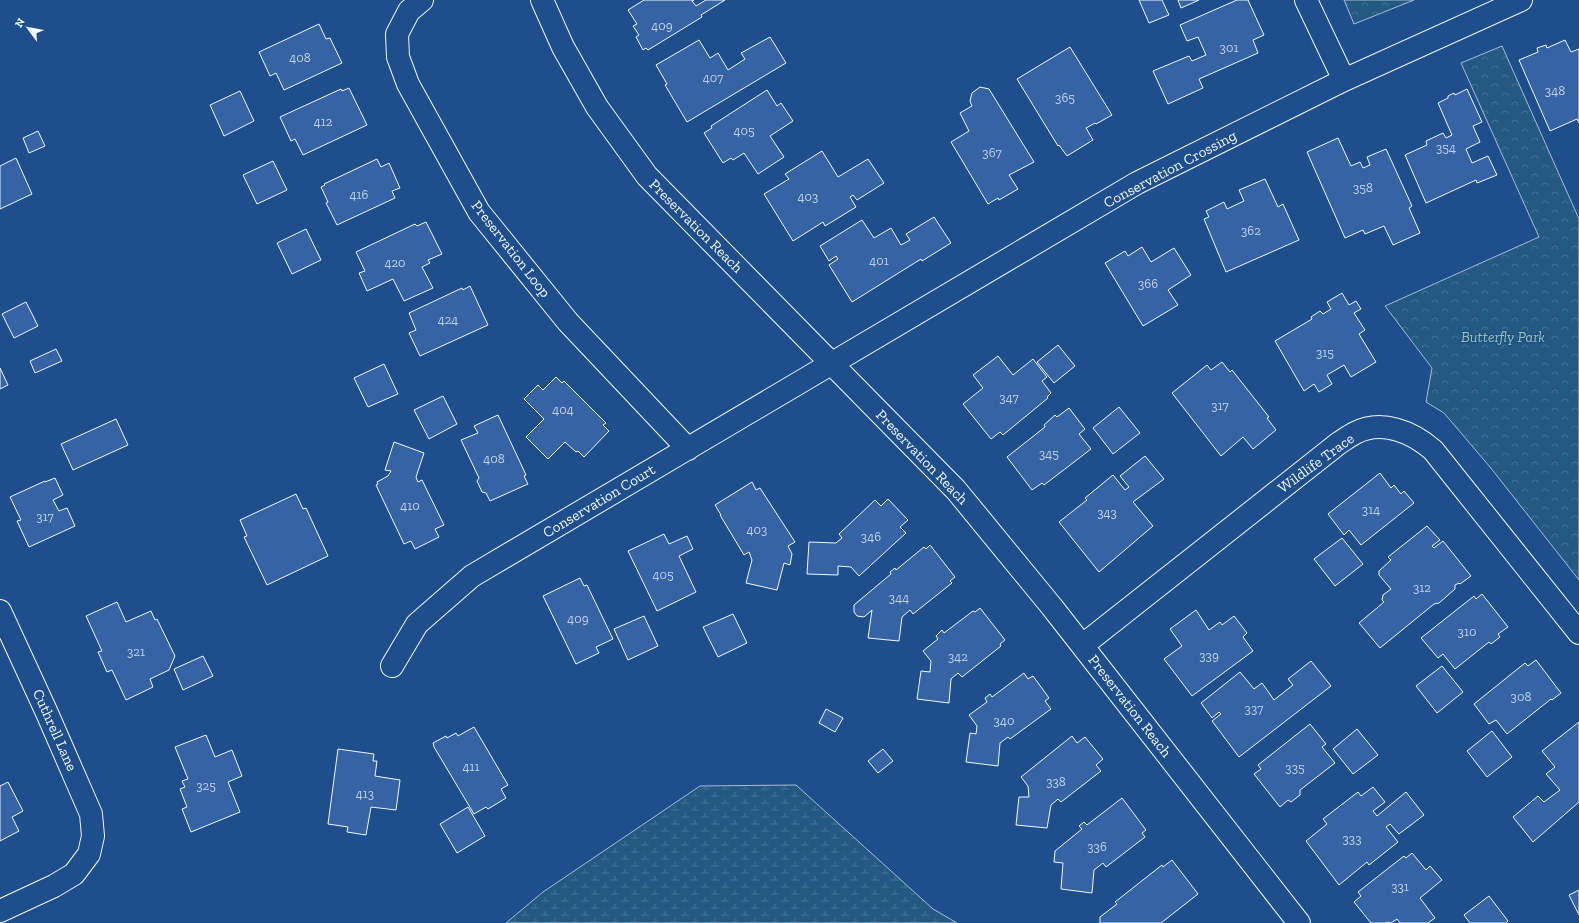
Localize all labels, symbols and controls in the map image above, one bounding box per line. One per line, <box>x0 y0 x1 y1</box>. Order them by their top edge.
north arrow <box>8 8 48 48</box>
text: N <box>12 15 28 30</box>
house number: 409 <box>651 18 673 33</box>
house number: 301 <box>1220 40 1238 55</box>
house number: 408 <box>289 50 311 65</box>
house number: 407 <box>703 70 723 85</box>
house number: 348 <box>1545 83 1565 98</box>
house number: 365 <box>1055 90 1075 105</box>
house number: 412 <box>314 114 333 129</box>
house number: 405 <box>733 123 755 138</box>
street label: Conservation Crossing <box>1100 126 1240 212</box>
house number: 354 <box>1436 140 1456 155</box>
house number: 367 <box>982 145 1002 160</box>
street label: Preservation Reach <box>645 175 747 277</box>
house number: 358 <box>1353 180 1373 195</box>
house number: 416 <box>350 187 369 202</box>
house number: 403 <box>798 189 818 204</box>
street label: Preservation Loop <box>468 197 554 301</box>
house number: 362 <box>1241 223 1261 238</box>
house number: 401 <box>869 253 889 268</box>
house number: 420 <box>384 255 406 270</box>
house number: 366 <box>1138 276 1158 291</box>
house number: 424 <box>438 312 458 327</box>
park label: Butterfly Park <box>1461 328 1545 346</box>
house number: 315 <box>1316 345 1334 360</box>
house number: 347 <box>999 390 1019 405</box>
house number: 317 <box>1211 398 1229 413</box>
house number: 404 <box>552 402 574 417</box>
street label: Preservation Reach <box>872 406 972 509</box>
street label: Wildlife Trace <box>1274 429 1358 497</box>
house number: 345 <box>1039 446 1059 461</box>
house number: 408 <box>483 451 505 466</box>
street label: Conservation Court <box>540 460 659 542</box>
house number: 410 <box>400 498 420 513</box>
house number: 314 <box>1362 502 1380 517</box>
house number: 343 <box>1097 505 1117 520</box>
house number: 317 <box>36 509 54 524</box>
house number: 403 <box>747 522 767 537</box>
house number: 346 <box>861 529 881 544</box>
house number: 405 <box>652 567 674 582</box>
house number: 312 <box>1413 580 1431 595</box>
house number: 344 <box>889 590 909 605</box>
house number: 409 <box>567 611 589 626</box>
house number: 310 <box>1458 624 1476 639</box>
house number: 321 <box>127 644 145 659</box>
house number: 339 <box>1199 648 1219 663</box>
house number: 342 <box>948 649 968 664</box>
street label: Preservation Reach <box>1084 651 1176 761</box>
street label: Cuthrell Lane <box>29 686 81 774</box>
house number: 308 <box>1511 689 1531 704</box>
house number: 337 <box>1245 701 1263 716</box>
house number: 340 <box>994 713 1014 728</box>
house number: 411 <box>462 759 480 774</box>
house number: 335 <box>1285 760 1305 775</box>
house number: 338 <box>1046 774 1066 789</box>
house number: 325 <box>196 778 216 793</box>
house number: 413 <box>356 786 374 801</box>
house number: 333 <box>1342 831 1362 846</box>
house number: 336 <box>1087 839 1107 854</box>
house number: 331 <box>1391 879 1409 894</box>

